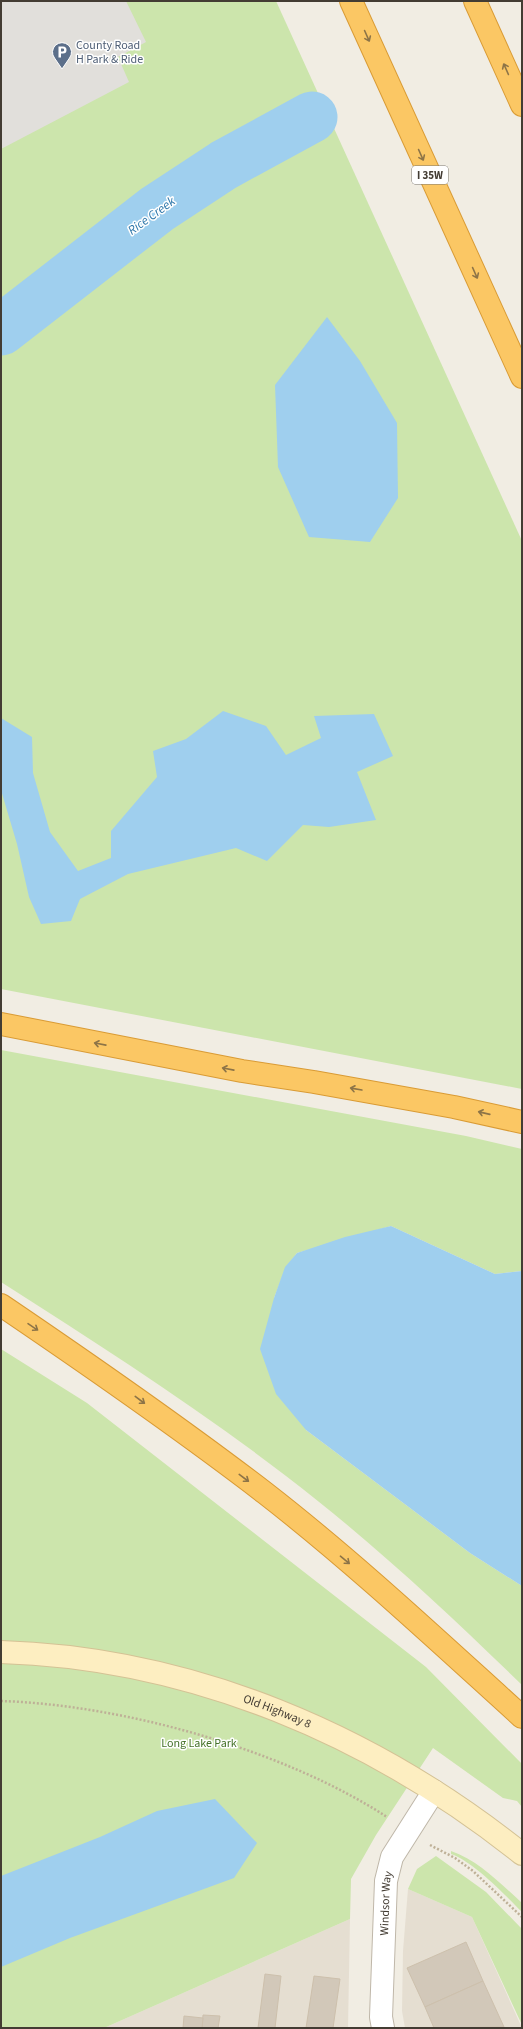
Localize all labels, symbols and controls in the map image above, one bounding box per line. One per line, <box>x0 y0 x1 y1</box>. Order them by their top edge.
one-way arrow <box>364 30 371 42</box>
place label: County Road H Park & Ride <box>76 37 143 68</box>
parking icon: County Road H Park & Ride <box>51 41 73 69</box>
one-way arrow <box>502 63 509 75</box>
one-way arrow <box>418 148 425 160</box>
road number: I 35W <box>412 166 448 184</box>
water label: Rice Creek <box>124 192 180 239</box>
one-way arrow <box>472 267 479 279</box>
one-way arrow <box>94 1039 107 1047</box>
one-way arrow <box>222 1064 235 1072</box>
one-way arrow <box>350 1085 363 1093</box>
one-way arrow <box>478 1109 491 1117</box>
one-way arrow <box>27 1323 38 1331</box>
one-way arrow <box>135 1396 146 1405</box>
one-way arrow <box>239 1474 250 1482</box>
one-way arrow <box>340 1556 351 1565</box>
street label: Old Highway 8 <box>241 1690 314 1733</box>
park label: Long Lake Park <box>161 1735 237 1752</box>
street label: Windsor Way <box>376 1869 397 1936</box>

